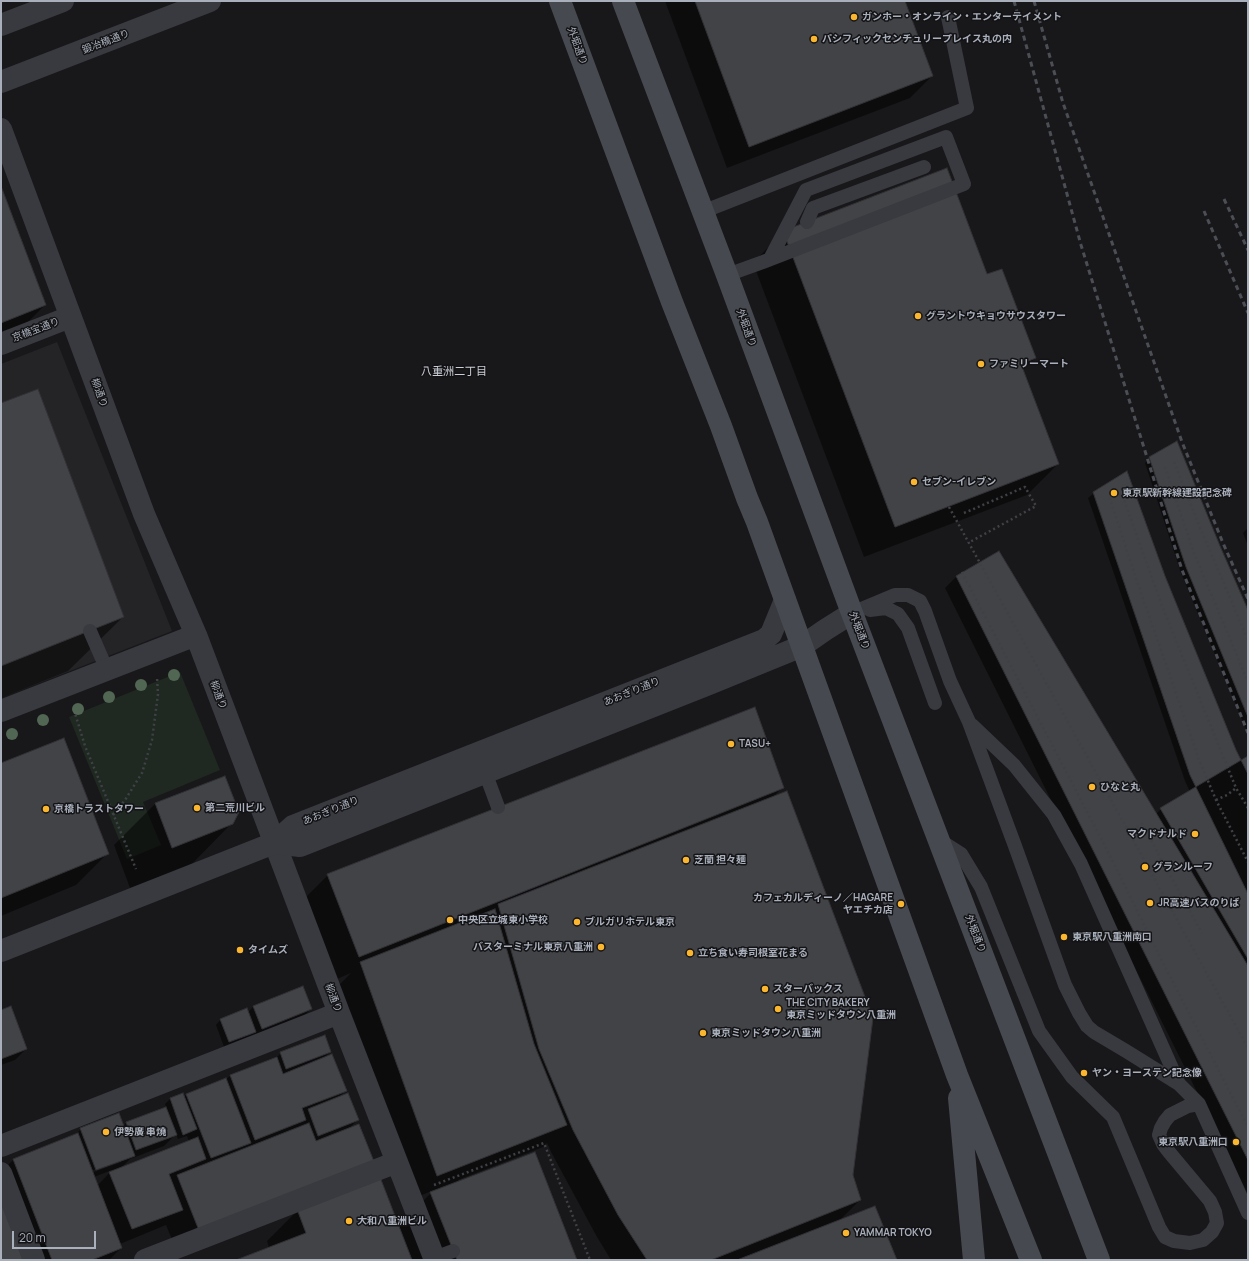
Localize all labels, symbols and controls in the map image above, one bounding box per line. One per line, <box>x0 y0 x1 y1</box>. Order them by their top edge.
place label: ガンホー・オンライン・エンターテイメント <box>862 11 1062 23</box>
marker: ガンホー・オンライン・エンターテイメント <box>849 12 859 22</box>
street label: 外堀通り <box>565 25 589 67</box>
street label: 鍛冶橋通り <box>81 27 131 57</box>
place label: パシフィックセンチュリープレイス丸の内 <box>822 33 1012 45</box>
marker: パシフィックセンチュリープレイス丸の内 <box>809 34 819 44</box>
street label: 外堀通り <box>734 307 758 349</box>
place label: グラントウキョウサウスタワー <box>926 310 1066 322</box>
marker: グラントウキョウサウスタワー <box>913 311 923 321</box>
street label: 京橋宝通り <box>11 315 61 345</box>
place label: ファミリーマート <box>989 358 1069 370</box>
marker: ファミリーマート <box>976 359 986 369</box>
district label: 八重洲二丁目 <box>421 365 487 379</box>
street label: 柳通り <box>88 377 110 409</box>
place label: セブン-イレブン <box>922 476 996 488</box>
marker: セブン-イレブン <box>909 477 919 487</box>
place label: 東京駅新幹線建設記念碑 <box>1122 487 1232 499</box>
marker: 東京駅新幹線建設記念碑 <box>1109 488 1119 498</box>
street label: 外堀通り <box>846 610 872 652</box>
street label: あおぎり通り <box>602 675 662 709</box>
street label: 柳通り <box>207 679 229 711</box>
place label: TASU+ <box>739 738 771 750</box>
marker: TASU+ <box>726 739 736 749</box>
place label: ひなと丸 <box>1100 781 1140 793</box>
marker: ひなと丸 <box>1087 782 1097 792</box>
street label: あおぎり通り <box>301 794 361 828</box>
place label: 第二荒川ビル <box>205 802 265 814</box>
place label: 京橋トラストタワー <box>54 803 144 815</box>
marker: 第二荒川ビル <box>192 803 202 813</box>
marker: 京橋トラストタワー <box>41 804 51 814</box>
place label: マクドナルド <box>1127 828 1187 840</box>
marker: マクドナルド <box>1190 829 1200 839</box>
place label: 芝蘭 担々麺 <box>694 854 746 866</box>
marker: 芝蘭 担々麺 <box>681 855 691 865</box>
place label: グランルーフ <box>1153 861 1213 873</box>
marker: グランルーフ <box>1140 862 1150 872</box>
place label: カフェカルディーノ／HAGARE ヤエチカ店 <box>753 892 893 916</box>
place label: JR高速バスのりば <box>1158 897 1240 909</box>
marker: JR高速バスのりば <box>1145 898 1155 908</box>
marker: カフェカルディーノ／HAGARE ヤエチカ店 <box>896 899 906 909</box>
street label: 外堀通り <box>962 913 988 955</box>
place label: 中央区立城東小学校 <box>458 914 548 926</box>
marker: 中央区立城東小学校 <box>445 915 455 925</box>
place label: ブルガリホテル東京 <box>585 916 675 928</box>
marker: ブルガリホテル東京 <box>572 917 582 927</box>
place label: 東京駅八重洲南口 <box>1072 931 1152 943</box>
marker: 東京駅八重洲南口 <box>1059 932 1069 942</box>
place label: バスターミナル東京八重洲 <box>473 941 593 953</box>
marker: バスターミナル東京八重洲 <box>596 942 606 952</box>
place label: タイムズ <box>248 944 288 956</box>
marker: タイムズ <box>235 945 245 955</box>
place label: 立ち食い寿司根室花まる <box>698 947 808 959</box>
marker: 立ち食い寿司根室花まる <box>685 948 695 958</box>
street label: 柳通り <box>322 982 344 1014</box>
place label: スターバックス <box>773 983 843 995</box>
marker: スターバックス <box>760 984 770 994</box>
place label: THE CITY BAKERY 東京ミッドタウン八重洲 <box>786 997 896 1020</box>
marker: THE CITY BAKERY 東京ミッドタウン八重洲 <box>773 1004 783 1014</box>
place label: 東京ミッドタウン八重洲 <box>711 1027 821 1039</box>
marker: 東京ミッドタウン八重洲 <box>698 1028 708 1038</box>
place label: ヤン・ヨーステン記念像 <box>1092 1067 1202 1079</box>
marker: ヤン・ヨーステン記念像 <box>1079 1068 1089 1078</box>
place label: 伊勢廣 串燒 <box>114 1126 166 1138</box>
marker: 伊勢廣 串燒 <box>101 1127 111 1137</box>
place label: 東京駅八重洲口 <box>1158 1136 1228 1148</box>
marker: 東京駅八重洲口 <box>1231 1137 1241 1147</box>
place label: 大和八重洲ビル <box>357 1215 427 1227</box>
marker: 大和八重洲ビル <box>344 1216 354 1226</box>
scale bar <box>14 1223 98 1249</box>
place label: YAMMAR TOKYO <box>854 1227 932 1239</box>
marker: YAMMAR TOKYO <box>841 1228 851 1238</box>
text: 20 m <box>19 1229 46 1246</box>

